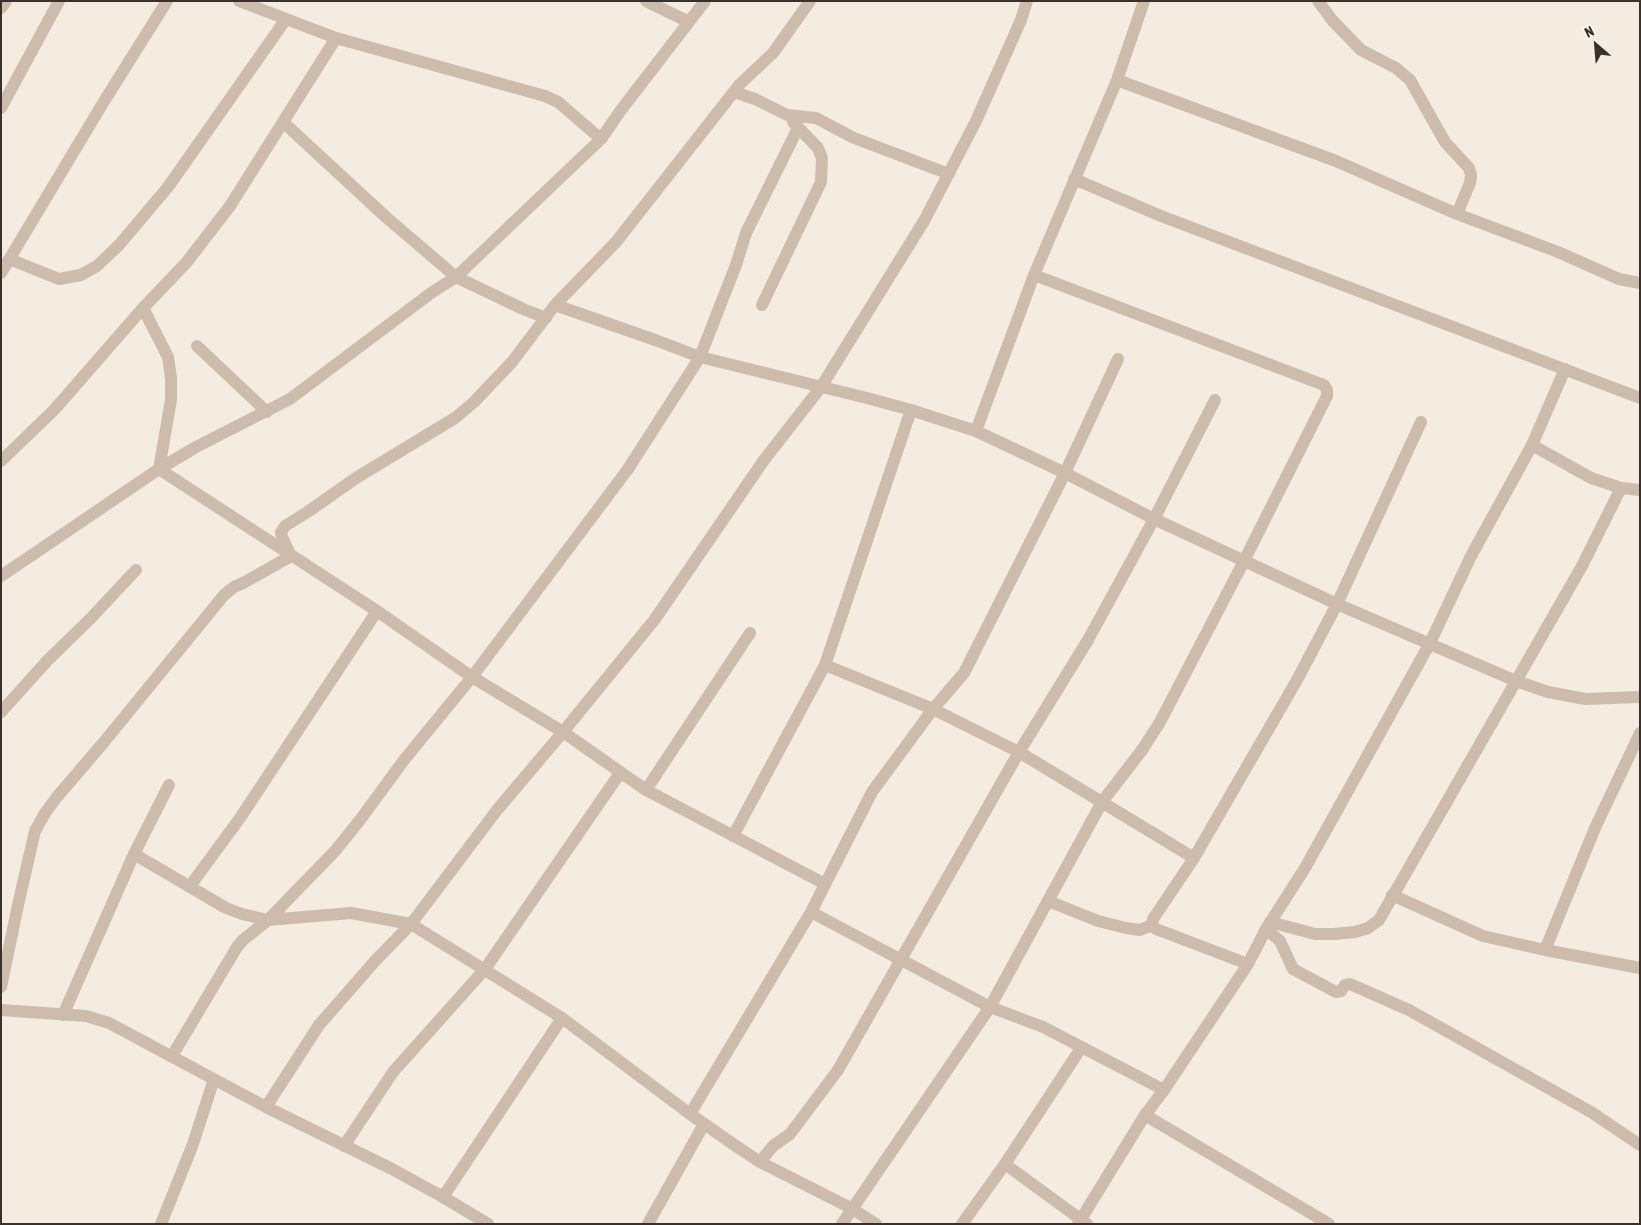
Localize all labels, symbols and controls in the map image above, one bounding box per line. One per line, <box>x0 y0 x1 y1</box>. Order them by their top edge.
north arrow <box>1571 20 1621 70</box>
text: N <box>1582 23 1596 41</box>

